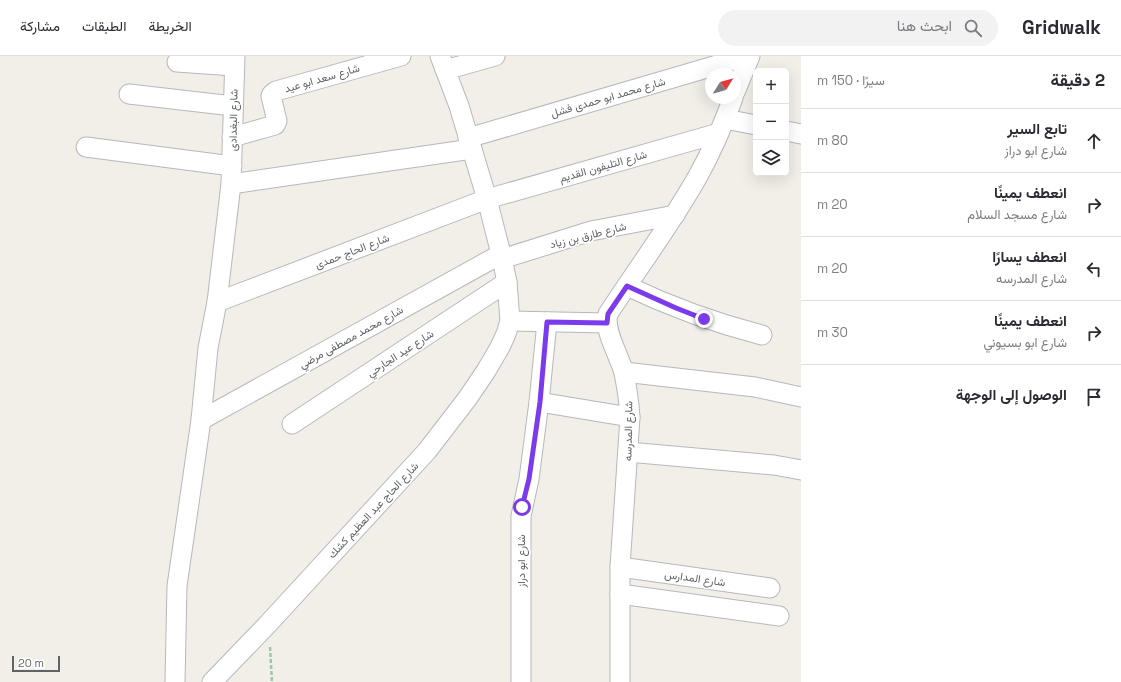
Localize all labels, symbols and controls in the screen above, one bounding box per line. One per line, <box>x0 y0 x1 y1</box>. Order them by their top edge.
search box <box>718 10 998 46</box>
text: Gridwalk <box>1022 15 1101 40</box>
text: ابحث هنا <box>897 16 952 35</box>
text: مشاركة <box>20 17 60 35</box>
text: الطبقات <box>82 17 126 35</box>
text: الخريطة <box>148 17 192 35</box>
icon: search <box>962 17 984 39</box>
street label: شارع سعد ابو عيد <box>283 60 362 96</box>
north arrow <box>705 68 741 104</box>
map controls <box>753 68 789 176</box>
button: + <box>753 68 789 104</box>
text: 2 دقيقة <box>1050 69 1105 91</box>
text: سيرًا · 150 m <box>817 72 885 89</box>
street label: شارع محمد ابو حمدى فشل <box>549 74 668 121</box>
street label: شارع البغدادى <box>225 88 242 151</box>
button: − <box>753 104 789 140</box>
text: تابع السير <box>1007 119 1067 138</box>
icon: ahead <box>1083 130 1105 152</box>
text: 80 m <box>817 132 848 149</box>
button: layers <box>753 140 789 176</box>
text: شارع ابو دراز <box>1004 142 1067 159</box>
street label: شارع التليفون القديم <box>558 147 649 186</box>
text: انعطف يمينًا <box>994 183 1067 202</box>
icon: right <box>1083 194 1105 216</box>
text: 20 m <box>817 196 848 213</box>
text: شارع مسجد السلام <box>967 206 1067 223</box>
street label: شارع طارق بن زياد <box>548 219 628 252</box>
street label: شارع الحاج حمدى <box>313 230 392 273</box>
text: انعطف يسارًا <box>992 247 1067 266</box>
icon: left <box>1083 258 1105 280</box>
text: 20 m <box>817 260 848 277</box>
text: شارع المدرسه <box>996 270 1067 287</box>
street label: شارع محمد مصطفى مرضي <box>296 302 407 374</box>
route end <box>695 310 713 328</box>
text: انعطف يمينًا <box>994 311 1067 330</box>
icon: right <box>1083 322 1105 344</box>
text: 30 m <box>817 324 848 341</box>
street label: شارع عيد الجارحي <box>364 326 438 382</box>
text: شارع ابو بسيوني <box>983 334 1067 351</box>
text: الوصول إلى الوجهة <box>956 385 1067 404</box>
icon: arrive <box>1083 386 1105 408</box>
street label: شارع المدرسه <box>620 401 637 461</box>
street label: شارع الحاج عبد العظيم كشك <box>325 459 422 562</box>
route start <box>513 498 531 516</box>
street label: شارع ابو دراز <box>514 534 529 589</box>
street label: شارع المدارس <box>664 567 727 590</box>
scale bar <box>12 654 60 673</box>
text: 20 m <box>18 656 44 670</box>

